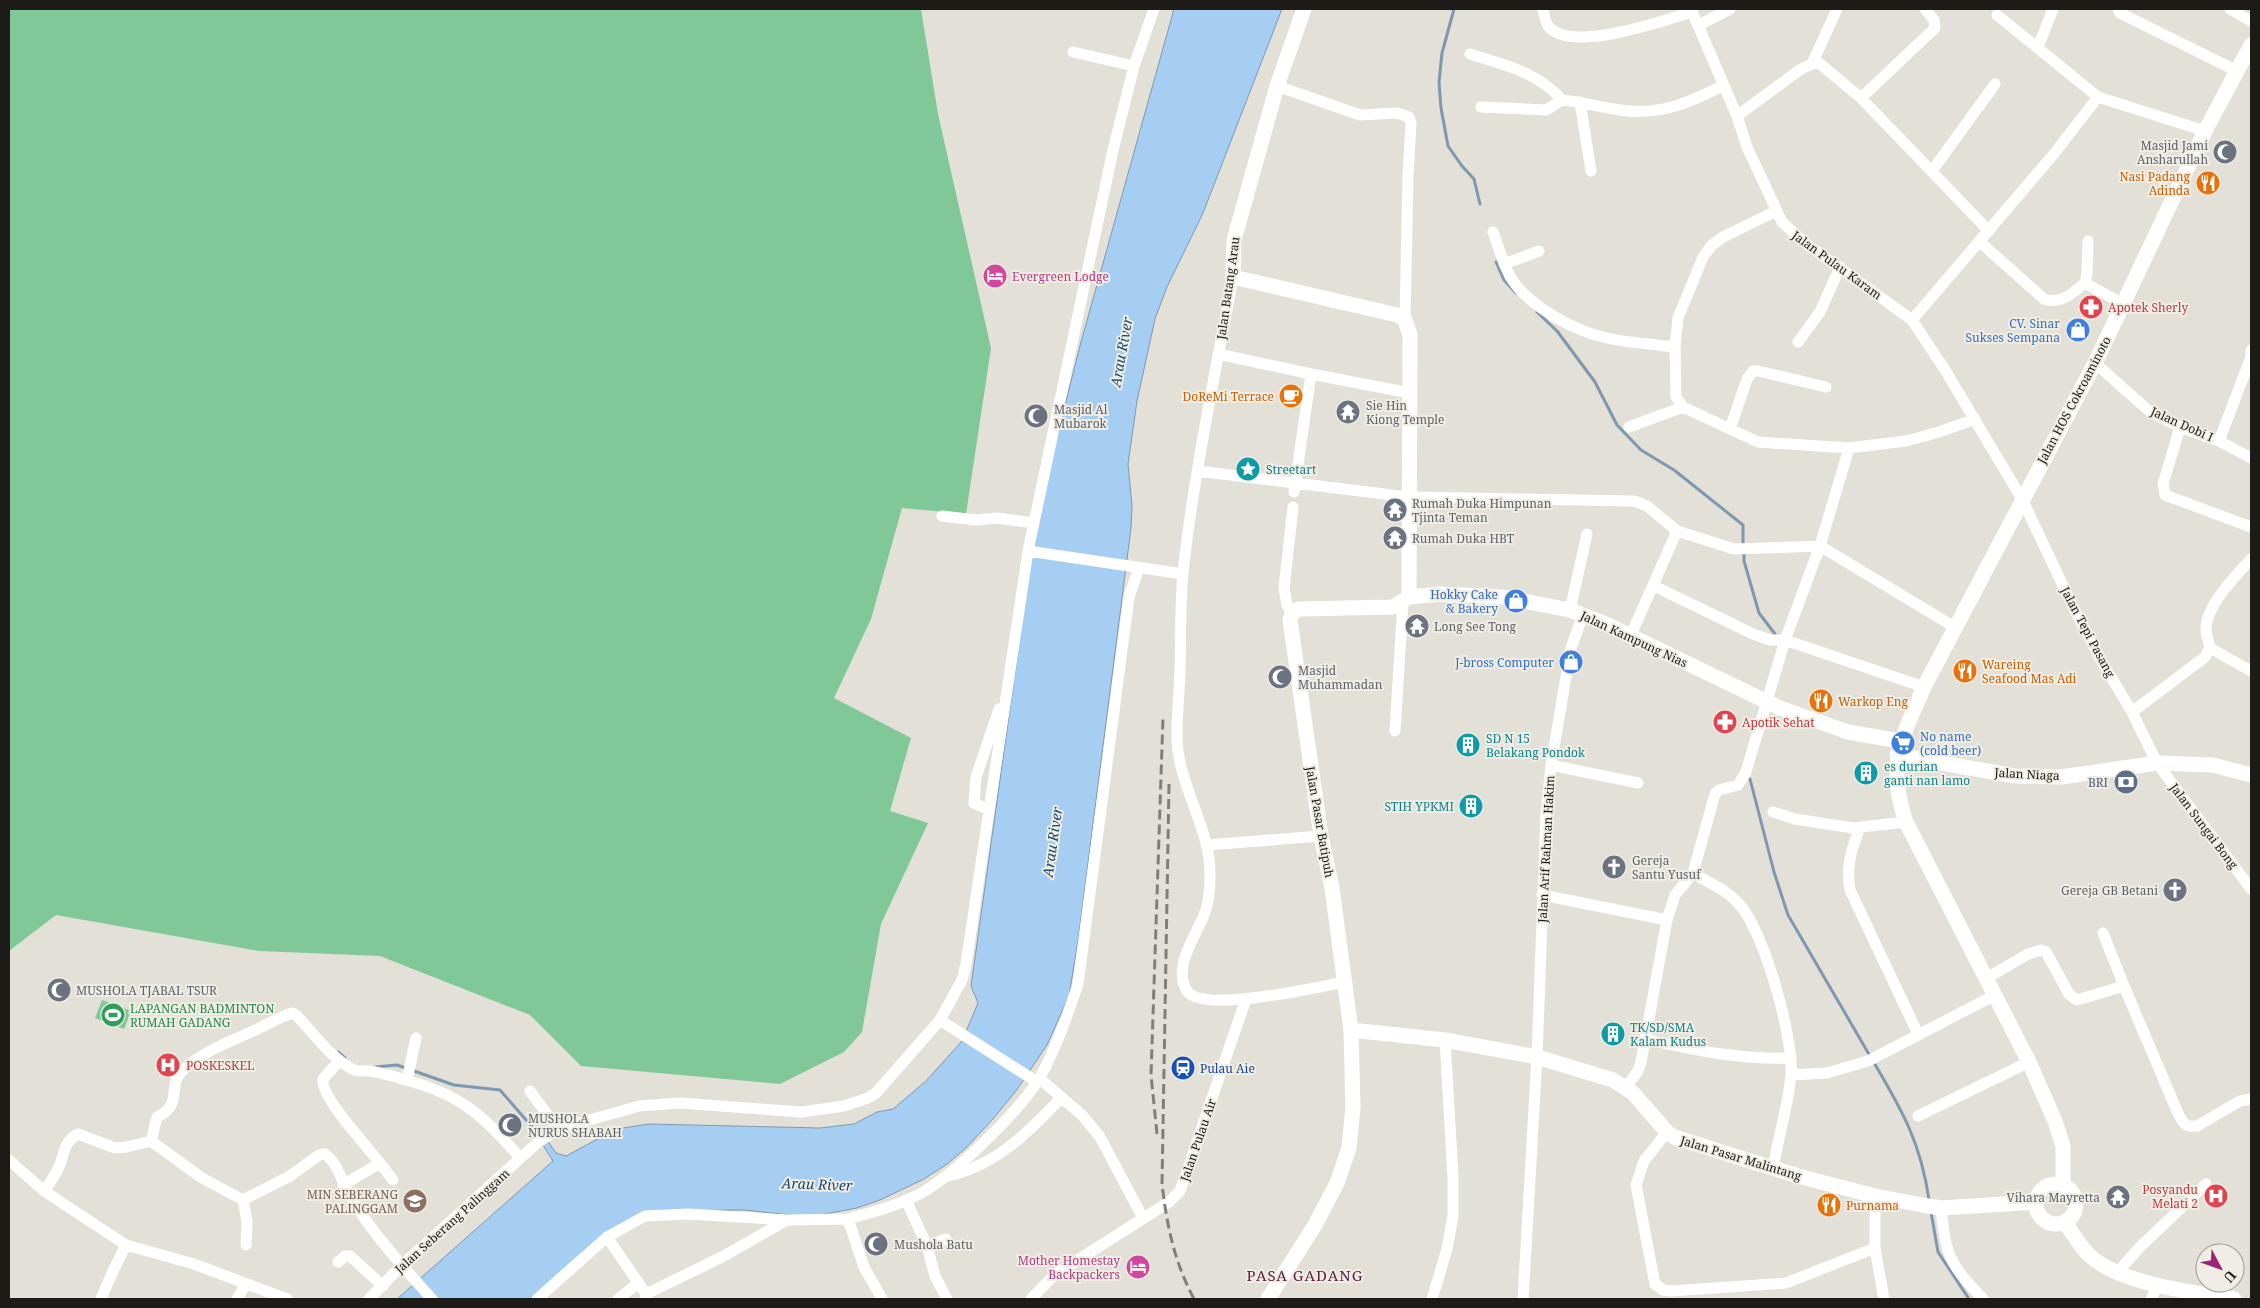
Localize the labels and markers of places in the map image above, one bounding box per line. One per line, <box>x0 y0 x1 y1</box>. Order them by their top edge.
place label: Masjid Jami Ansharullah <box>2137 137 2208 168</box>
mosque icon: Masjid Jami Ansharullah <box>2212 139 2238 165</box>
place label: Nasi Padang Adinda <box>2119 168 2191 199</box>
restaurant icon: Nasi Padang Adinda <box>2195 170 2221 196</box>
hotel icon: Evergreen Lodge <box>982 263 1008 289</box>
place label: Evergreen Lodge <box>1012 268 1109 285</box>
pharmacy icon: Apotek Sherly <box>2078 294 2104 320</box>
place label: Apotek Sherly <box>2108 299 2188 316</box>
place label: CV. Sinar Sukses Sempana <box>1966 315 2060 346</box>
shop icon: CV. Sinar Sukses Sempana <box>2065 317 2091 343</box>
cafe icon: DoReMi Terrace <box>1278 383 1304 409</box>
place label: DoReMi Terrace <box>1183 388 1274 405</box>
place label: Sie Hin Kiong Temple <box>1366 397 1445 428</box>
temple icon: Sie Hin Kiong Temple <box>1335 399 1361 425</box>
place label: Masjid Al Mubarok <box>1054 401 1108 432</box>
mosque icon: Masjid Al Mubarok <box>1023 403 1049 429</box>
place icon: Streetart <box>1235 456 1261 482</box>
place label: Streetart <box>1266 461 1316 478</box>
place label: Rumah Duka Himpunan Tjinta Teman <box>1412 495 1552 526</box>
temple icon: Rumah Duka Himpunan Tjinta Teman <box>1382 497 1408 523</box>
temple icon: Rumah Duka HBT <box>1382 525 1408 551</box>
place label: Rumah Duka HBT <box>1412 530 1515 547</box>
place label: Hokky Cake & Bakery <box>1430 586 1498 617</box>
shop icon: Hokky Cake & Bakery <box>1503 588 1529 614</box>
temple icon: Long See Tong <box>1404 613 1430 639</box>
place label: Long See Tong <box>1434 618 1517 635</box>
shop icon: J-bross Computer <box>1558 649 1584 675</box>
place label: J-bross Computer <box>1454 654 1554 671</box>
place label: Wareing Seafood Mas Adi <box>1982 656 2077 687</box>
restaurant icon: Wareing Seafood Mas Adi <box>1952 658 1978 684</box>
place label: Masjid Muhammadan <box>1298 662 1383 693</box>
mosque icon: Masjid Muhammadan <box>1267 664 1293 690</box>
restaurant icon: Warkop Eng <box>1808 688 1834 714</box>
place label: Warkop Eng <box>1838 693 1909 710</box>
pharmacy icon: Apotik Sehat <box>1712 709 1738 735</box>
place label: Apotik Sehat <box>1742 714 1815 731</box>
place label: No name (cold beer) <box>1920 728 1981 759</box>
place label: SD N 15 Belakang Pondok <box>1486 730 1586 761</box>
supermarket icon: No name (cold beer) <box>1890 730 1916 756</box>
building icon: SD N 15 Belakang Pondok <box>1455 732 1481 758</box>
place label: es durian ganti nan lamo <box>1884 758 1970 789</box>
building icon: es durian ganti nan lamo <box>1853 760 1879 786</box>
bank icon: BRI <box>2113 769 2139 795</box>
place label: BRI <box>2088 774 2108 791</box>
building icon: STIH YPKMI <box>1458 793 1484 819</box>
place label: STIH YPKMI <box>1385 798 1454 815</box>
place label: Gereja Santu Yusuf <box>1632 852 1702 883</box>
church icon: Gereja Santu Yusuf <box>1601 854 1627 880</box>
church icon: Gereja GB Betani <box>2162 877 2188 903</box>
place label: Gereja GB Betani <box>2061 882 2158 899</box>
mosque icon: MUSHOLA TJABAL TSUR <box>46 977 72 1003</box>
place label: MUSHOLA TJABAL TSUR <box>76 982 217 999</box>
place label: LAPANGAN BADMINTON RUMAH GADANG <box>130 1000 274 1031</box>
sports icon: LAPANGAN BADMINTON RUMAH GADANG <box>100 1002 126 1028</box>
place label: TK/SD/SMA Kalam Kudus <box>1630 1019 1706 1050</box>
building icon: TK/SD/SMA Kalam Kudus <box>1600 1021 1626 1047</box>
hospital icon: POSKESKEL <box>155 1052 181 1078</box>
station icon: Pulau Aie <box>1170 1055 1196 1081</box>
place label: POSKESKEL <box>186 1057 254 1074</box>
place label: Pulau Aie <box>1200 1060 1255 1077</box>
place label: MUSHOLA NURUS SHABAH <box>528 1110 622 1141</box>
mosque icon: MUSHOLA NURUS SHABAH <box>497 1112 523 1138</box>
place label: Posyandu Melati 2 <box>2142 1181 2198 1212</box>
hospital icon: Posyandu Melati 2 <box>2203 1183 2229 1209</box>
temple icon: Vihara Mayretta <box>2105 1184 2131 1210</box>
place label: MIN SEBERANG PALINGGAM <box>307 1186 398 1217</box>
school or university icon: MIN SEBERANG PALINGGAM <box>402 1188 428 1214</box>
place label: Vihara Mayretta <box>2007 1189 2100 1206</box>
restaurant icon: Purnama <box>1816 1192 1842 1218</box>
place label: Purnama <box>1846 1197 1899 1214</box>
mosque icon: Mushola Batu <box>863 1231 889 1257</box>
place label: Mushola Batu <box>894 1236 973 1253</box>
place label: Mother Homestay Backpackers <box>1018 1252 1120 1283</box>
hotel icon: Mother Homestay Backpackers <box>1125 1254 1151 1280</box>

